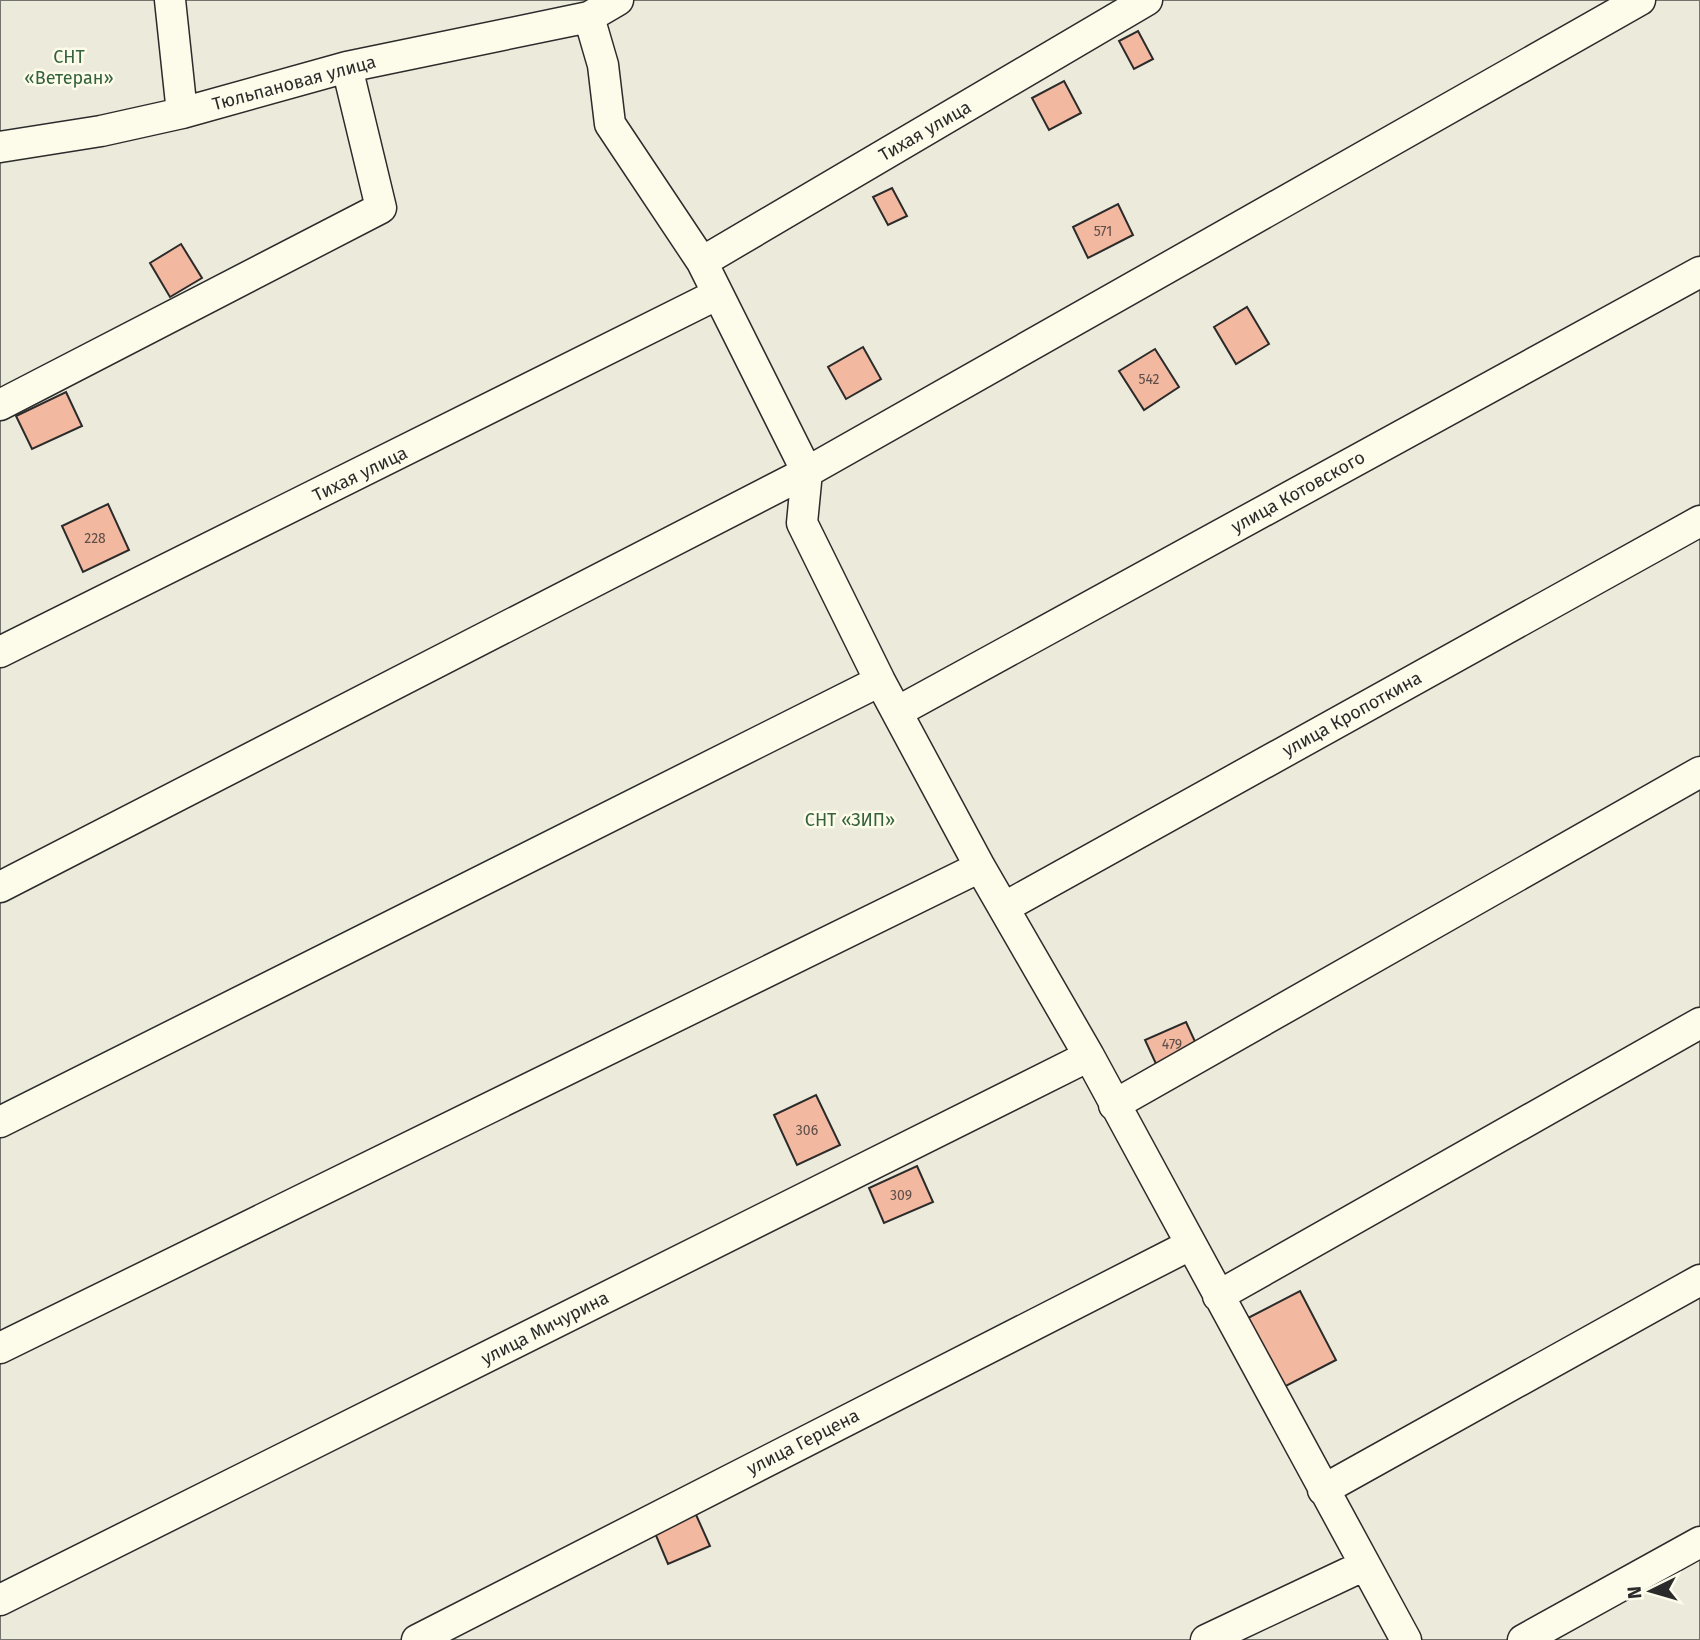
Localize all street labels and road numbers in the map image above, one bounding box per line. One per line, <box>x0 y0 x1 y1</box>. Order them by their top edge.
street label: Тюльпановая улица <box>210 51 378 115</box>
street label: Тихая улица <box>875 96 975 166</box>
street label: Тихая улица <box>309 442 411 506</box>
street label: улица Котовского <box>1227 446 1369 538</box>
street label: улица Кропоткина <box>1278 667 1426 761</box>
street label: улица Мичурина <box>477 1286 613 1370</box>
street label: улица Герцена <box>743 1404 863 1480</box>

